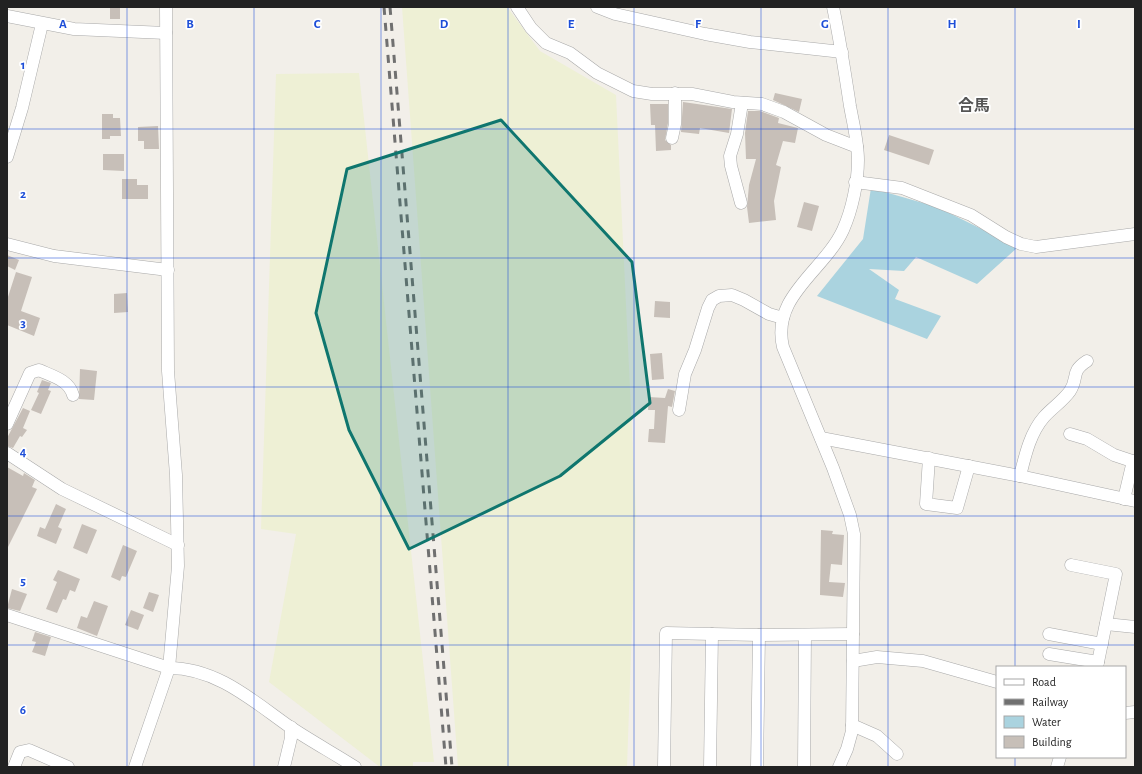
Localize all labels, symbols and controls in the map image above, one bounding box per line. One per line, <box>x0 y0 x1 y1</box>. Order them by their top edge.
text: A <box>59 18 67 31</box>
text: B <box>186 18 194 31</box>
text: C <box>314 18 321 31</box>
text: D <box>440 18 449 31</box>
text: E <box>568 18 575 31</box>
text: F <box>695 18 702 31</box>
text: G <box>821 18 829 31</box>
text: H <box>947 18 957 31</box>
text: I <box>1077 18 1081 31</box>
text: 1 <box>21 59 25 72</box>
district label: 合馬 <box>958 97 990 114</box>
text: 2 <box>20 188 26 201</box>
text: 3 <box>20 317 26 330</box>
text: 4 <box>20 446 27 459</box>
text: 5 <box>20 575 26 588</box>
legend <box>996 666 1126 758</box>
text: Road <box>1032 676 1056 688</box>
text: Railway <box>1032 696 1068 709</box>
text: 6 <box>20 704 26 717</box>
text: Water <box>1032 716 1061 728</box>
text: Building <box>1032 736 1072 748</box>

